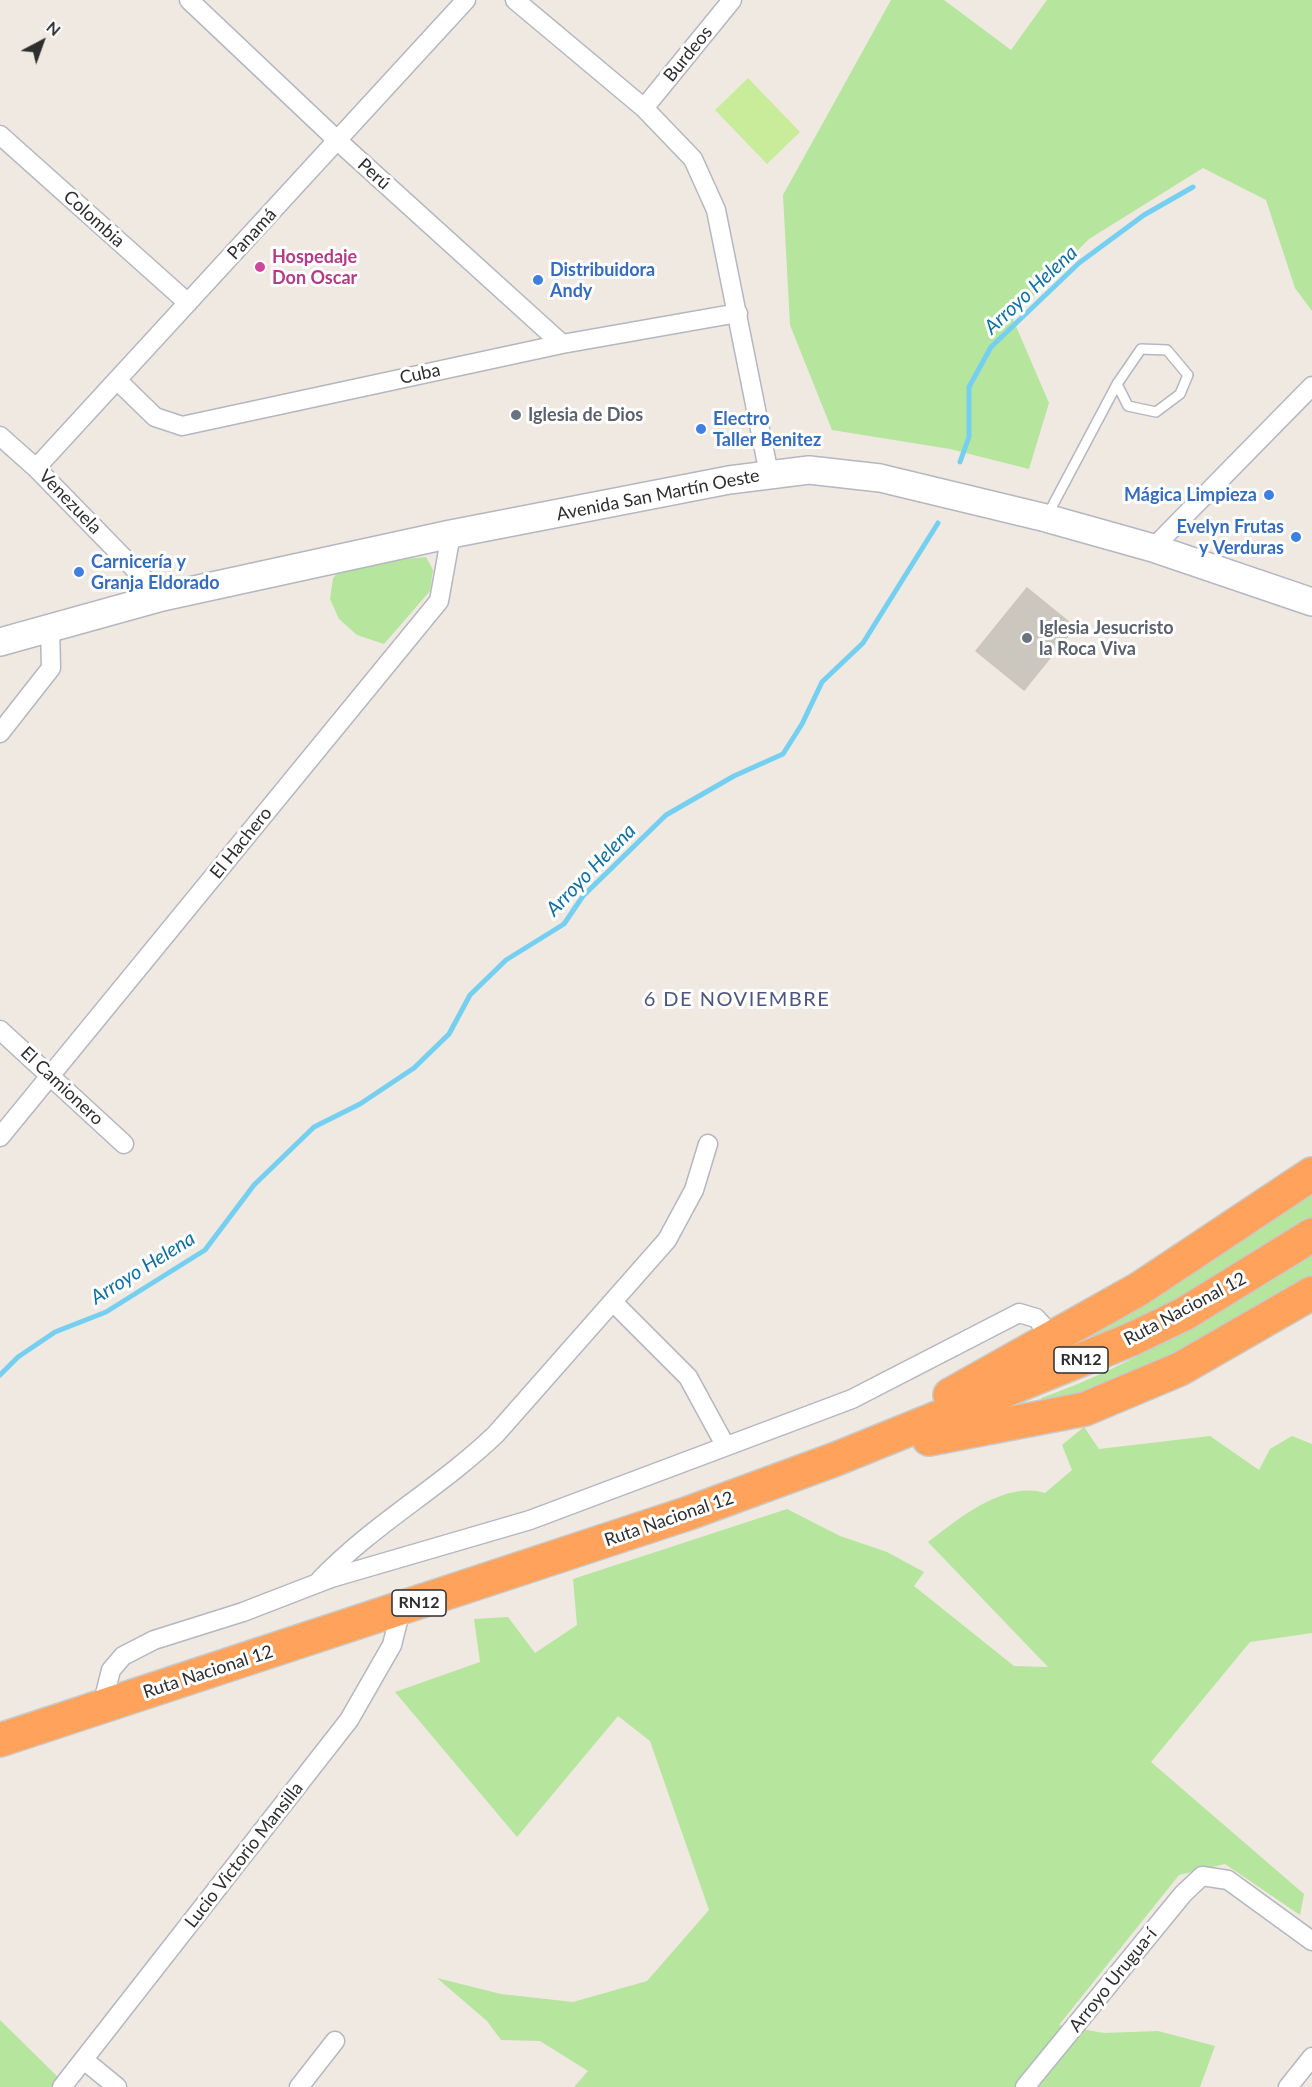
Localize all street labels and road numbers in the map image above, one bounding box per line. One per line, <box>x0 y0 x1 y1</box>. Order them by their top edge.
street label: Burdeos <box>659 22 717 86</box>
street label: Perú <box>353 154 395 194</box>
street label: Colombia <box>59 186 129 252</box>
street label: Panamá <box>223 204 281 264</box>
street label: Cuba <box>398 359 442 389</box>
street label: Venezuela <box>34 465 106 539</box>
street label: Avenida San Martín Oeste <box>555 465 761 525</box>
street label: El Hachero <box>206 803 276 883</box>
street label: El Camionero <box>16 1042 108 1130</box>
street label: Ruta Nacional 12 <box>1120 1268 1250 1350</box>
road number: RN12 <box>1054 1347 1108 1373</box>
street label: Ruta Nacional 12 <box>602 1487 736 1551</box>
road number: RN12 <box>392 1590 446 1616</box>
street label: Ruta Nacional 12 <box>140 1641 276 1703</box>
street label: Lucio Victorio Mansilla <box>180 1778 308 1932</box>
street label: Arroyo Urugua-í <box>1064 1924 1162 2036</box>

